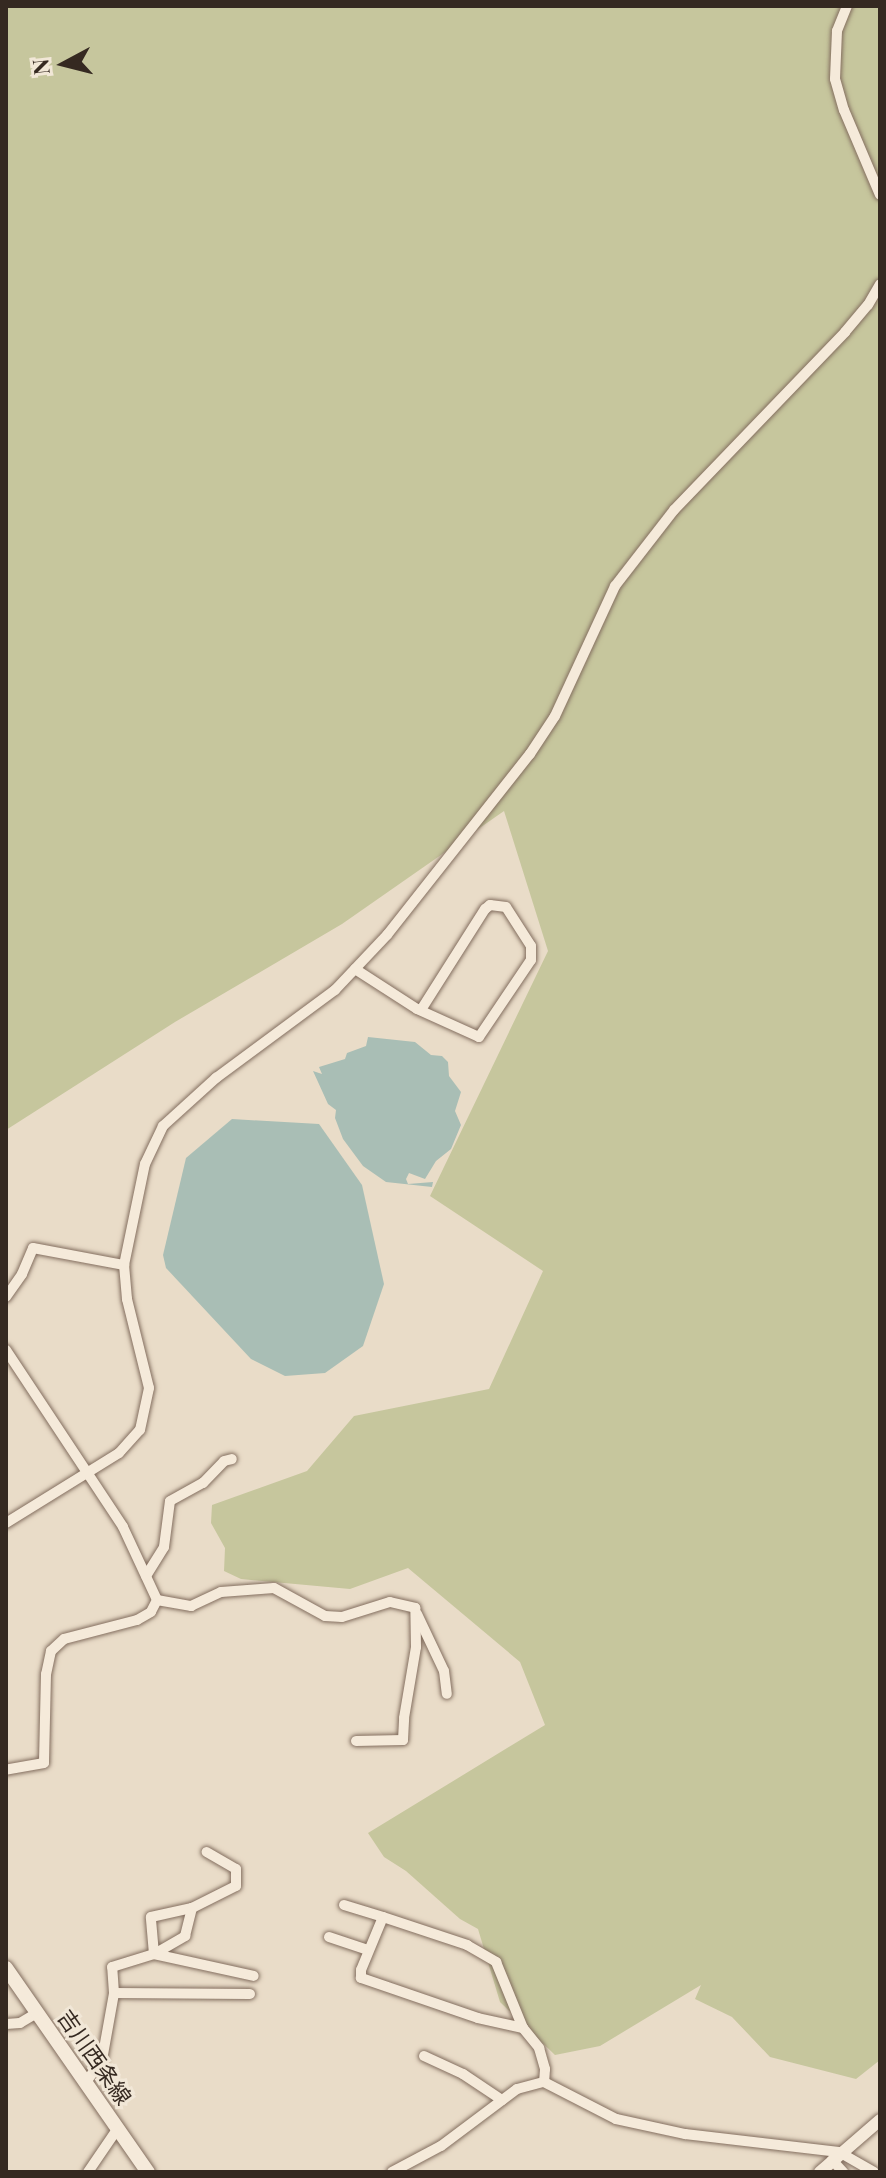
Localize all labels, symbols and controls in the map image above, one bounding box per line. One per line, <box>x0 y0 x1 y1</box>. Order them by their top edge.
north arrow <box>24 24 104 104</box>
text: N <box>24 57 56 77</box>
street label: 吉川西条線 <box>53 2004 137 2110</box>

